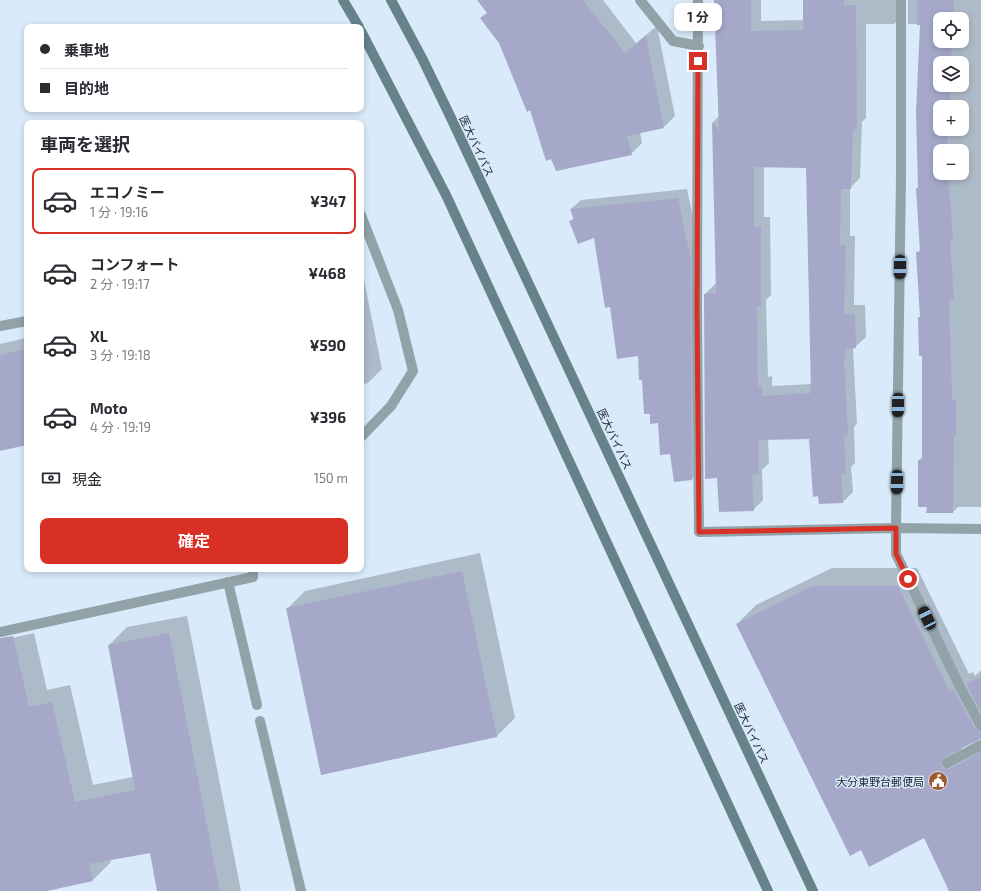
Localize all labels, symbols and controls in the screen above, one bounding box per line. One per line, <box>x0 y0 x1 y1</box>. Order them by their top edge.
callout: 1 分 <box>674 3 722 31</box>
text: 1 分 <box>687 9 709 25</box>
map controls <box>933 12 969 180</box>
button: locate <box>933 12 969 48</box>
text: 乗車地 <box>64 41 109 59</box>
route end <box>689 52 707 70</box>
button: layers <box>933 56 969 92</box>
text: 目的地 <box>64 79 109 97</box>
button: + <box>933 100 969 136</box>
street label: 医大バイパス <box>457 113 497 179</box>
text: 車両を選択 <box>40 133 130 155</box>
button: − <box>933 144 969 180</box>
icon: car <box>42 183 78 219</box>
text: エコノミー <box>90 183 165 201</box>
text: ¥347 <box>310 192 346 210</box>
text: 1 分 · 19:16 <box>90 204 148 220</box>
icon: car <box>42 255 78 291</box>
text: コンフォート <box>90 255 180 273</box>
car <box>894 255 906 279</box>
text: ¥468 <box>308 264 346 282</box>
text: 2 分 · 19:17 <box>90 276 150 292</box>
icon: car <box>42 327 78 363</box>
text: XL <box>90 327 108 345</box>
text: ¥590 <box>309 336 346 354</box>
text: 3 分 · 19:18 <box>90 347 151 363</box>
car <box>892 393 904 417</box>
icon: car <box>42 399 78 435</box>
text: Moto <box>90 399 128 417</box>
street label: 医大バイパス <box>595 406 635 472</box>
text: ¥396 <box>310 408 346 426</box>
text: 4 分 · 19:19 <box>90 419 151 435</box>
icon: cash <box>40 467 62 489</box>
text: 現金 <box>72 470 102 488</box>
text: 150 m <box>314 470 348 486</box>
car <box>891 470 903 494</box>
button: 確定 <box>40 518 348 564</box>
route start <box>899 570 917 588</box>
car <box>916 605 938 631</box>
street label: 医大バイパス <box>732 700 772 766</box>
public building icon: 大分東野台郵便局 <box>927 770 949 792</box>
place label: 大分東野台郵便局 <box>836 775 924 788</box>

